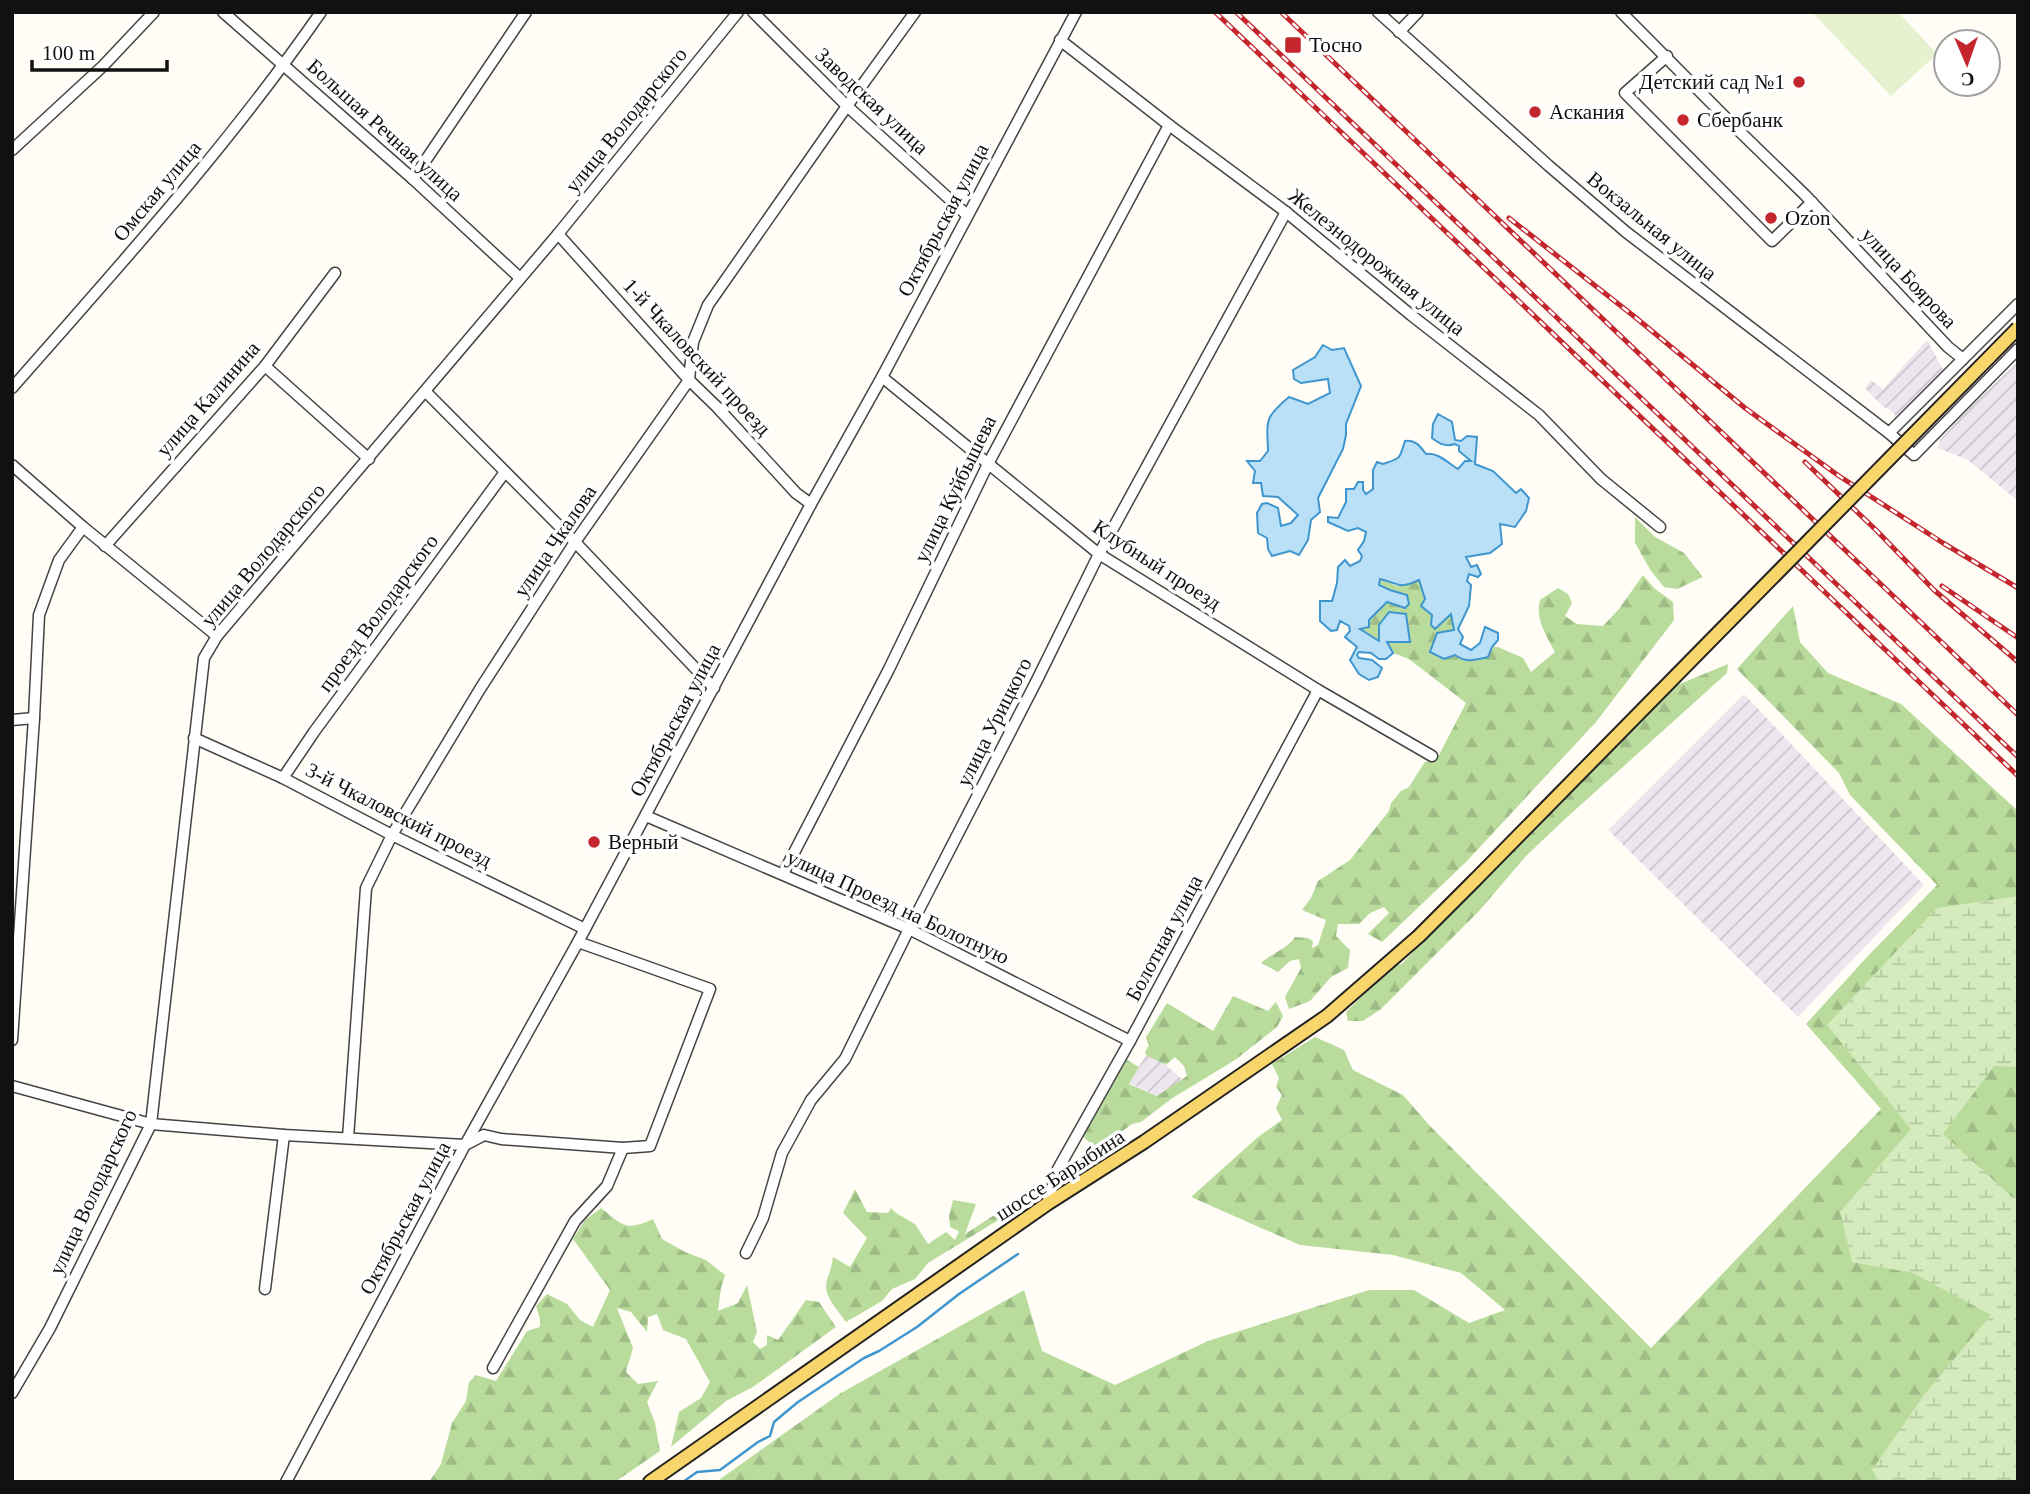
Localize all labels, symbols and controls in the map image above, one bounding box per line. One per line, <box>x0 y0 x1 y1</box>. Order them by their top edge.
scale bar <box>32 28 166 72</box>
north arrow <box>1932 28 2002 98</box>
place label: Тосно <box>1309 33 1362 57</box>
marker: Тосно <box>1283 35 1303 55</box>
text: 100 m <box>42 41 95 65</box>
street label: улица Володарского <box>560 43 692 197</box>
street label: Заводская улица <box>811 43 934 160</box>
street label: Большая Речная улица <box>302 54 468 207</box>
text: С <box>1960 69 1975 90</box>
place label: Детский сад №1 <box>1639 70 1785 94</box>
marker: Детский сад №1 <box>1791 74 1807 90</box>
place label: Аскания <box>1549 100 1625 124</box>
marker: Аскания <box>1527 104 1543 120</box>
place label: Сбербанк <box>1697 108 1784 132</box>
marker: Сбербанк <box>1675 112 1691 128</box>
street label: Омская улица <box>108 135 206 246</box>
street label: Октябрьская улица <box>893 139 994 301</box>
street label: Вокзальная улица <box>1582 166 1722 286</box>
street label: Железнодорожная улица <box>1284 183 1471 341</box>
place label: Ozon <box>1785 206 1831 230</box>
marker: Ozon <box>1763 210 1779 226</box>
street label: улица Боярова <box>1856 223 1962 334</box>
street label: 1-й Чкаловский проезд <box>618 274 776 441</box>
street label: улица Калинина <box>151 336 265 462</box>
street label: улица Куйбышева <box>909 411 1001 566</box>
street label: улица Володарского <box>196 478 330 632</box>
street label: улица Чкалова <box>509 480 602 602</box>
street label: Клубный проезд <box>1088 515 1226 616</box>
street label: проезд Володарского <box>313 530 443 696</box>
street label: Октябрьская улица <box>625 639 726 801</box>
street label: улица Урицкого <box>951 654 1037 790</box>
street label: 3-й Чкаловский проезд <box>302 758 496 873</box>
place label: Верный <box>608 830 678 854</box>
marker: Верный <box>586 834 602 850</box>
street label: улица Проезд на Болотную <box>783 845 1013 969</box>
street label: Болотная улица <box>1121 870 1208 1005</box>
street label: улица Володарского <box>44 1105 142 1279</box>
street label: шоссе Барыбина <box>991 1124 1130 1226</box>
street label: Октябрьская улица <box>355 1137 456 1299</box>

